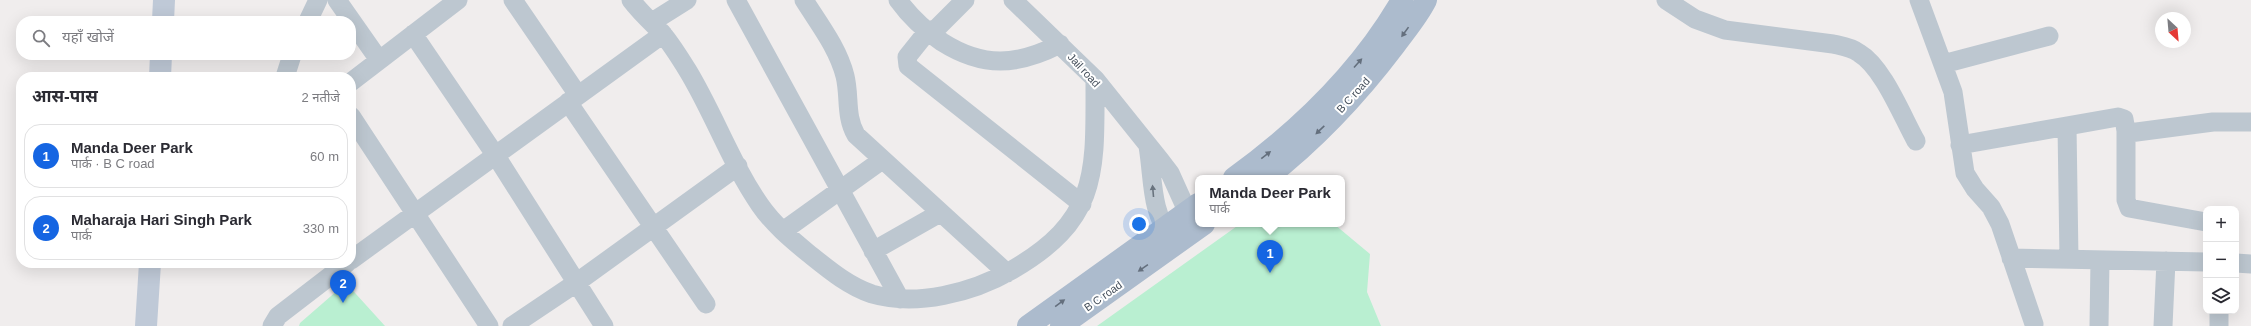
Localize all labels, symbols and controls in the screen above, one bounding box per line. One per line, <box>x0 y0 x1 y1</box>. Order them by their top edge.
north arrow <box>2155 12 2191 48</box>
search box <box>16 16 356 60</box>
icon: search <box>30 27 52 49</box>
one-way arrow <box>1400 27 1409 38</box>
text: यहाँ खोजें <box>62 28 114 45</box>
street label: Jail road <box>1065 51 1103 89</box>
one-way arrow <box>1353 58 1362 68</box>
street label: B C road <box>1334 75 1372 115</box>
text: आस-पास <box>32 87 98 106</box>
text: 2 नतीजे <box>302 90 340 105</box>
one-way arrow <box>1315 125 1325 135</box>
text: Manda Deer Park <box>71 139 193 156</box>
text: 1 <box>42 149 50 164</box>
text: 60 m <box>310 149 339 164</box>
one-way arrow <box>1260 150 1271 159</box>
text: पार्क · B C road <box>71 156 155 171</box>
popup <box>1195 175 1345 227</box>
text: Manda Deer Park <box>1209 184 1331 201</box>
one-way arrow <box>1149 185 1156 197</box>
text: पार्क <box>1209 201 1230 216</box>
map controls <box>2203 206 2239 314</box>
button: + <box>2203 206 2239 242</box>
text: Maharaja Hari Singh Park <box>71 211 252 228</box>
your location <box>1129 214 1149 234</box>
text: 2 <box>42 221 50 236</box>
text: 330 m <box>303 221 339 236</box>
text: पार्क <box>71 228 92 243</box>
pin: 1 <box>1257 240 1283 273</box>
button: − <box>2203 242 2239 278</box>
one-way arrow <box>1137 264 1148 272</box>
pin: 2 <box>330 270 356 303</box>
button: layers <box>2203 278 2239 314</box>
street label: B C road <box>1082 279 1124 313</box>
one-way arrow <box>1055 299 1065 307</box>

